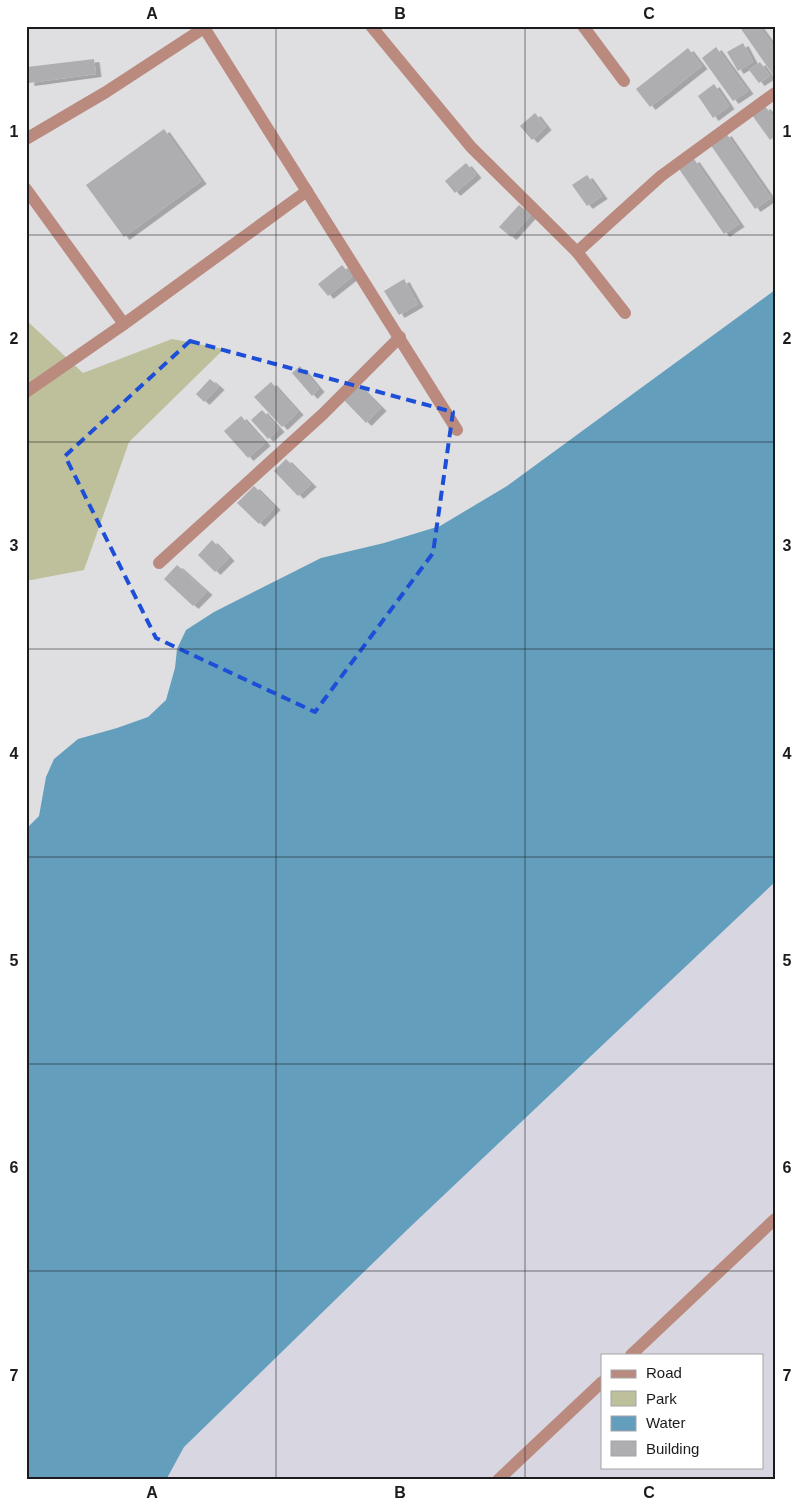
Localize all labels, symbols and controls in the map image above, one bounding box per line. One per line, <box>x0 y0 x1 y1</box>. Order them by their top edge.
text: A <box>146 5 158 22</box>
text: B <box>394 5 406 22</box>
text: C <box>643 5 655 22</box>
text: 1 <box>10 123 19 140</box>
text: 1 <box>783 123 792 140</box>
text: 2 <box>10 330 19 347</box>
text: 2 <box>783 330 792 347</box>
text: 3 <box>10 537 19 554</box>
text: 3 <box>783 537 792 554</box>
text: 4 <box>10 745 19 762</box>
text: 4 <box>783 745 792 762</box>
text: 5 <box>10 952 19 969</box>
text: 5 <box>783 952 792 969</box>
text: 6 <box>10 1159 19 1176</box>
text: 6 <box>783 1159 792 1176</box>
legend <box>601 1354 764 1468</box>
text: Road <box>646 1364 682 1381</box>
text: 7 <box>10 1367 19 1384</box>
text: 7 <box>783 1367 792 1384</box>
text: Park <box>646 1390 677 1407</box>
text: Water <box>646 1414 685 1431</box>
text: Building <box>646 1440 699 1457</box>
text: A <box>146 1484 158 1501</box>
text: B <box>394 1484 406 1501</box>
text: C <box>643 1484 655 1501</box>

